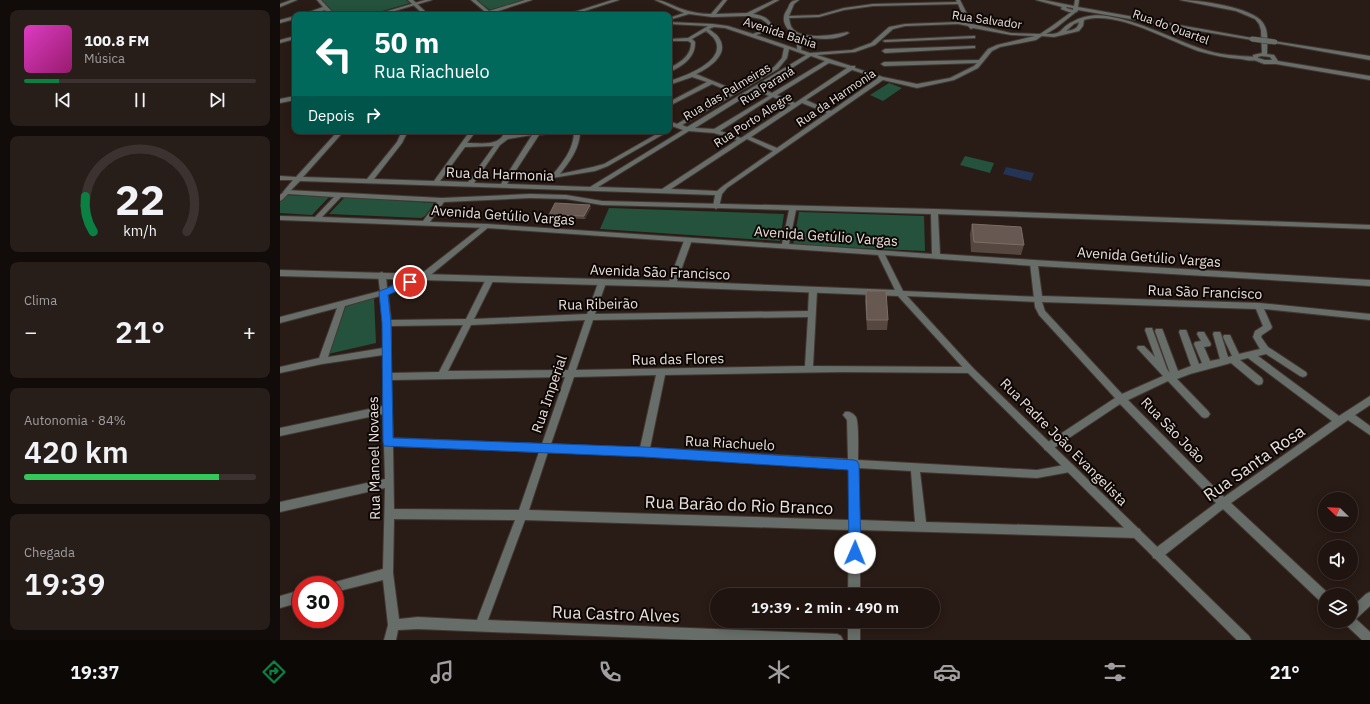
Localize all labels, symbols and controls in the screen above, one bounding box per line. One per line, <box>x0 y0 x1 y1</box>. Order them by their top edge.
street label: Rua do Quartel <box>1131 6 1212 47</box>
street label: Rua Salvador <box>951 7 1024 32</box>
street label: Avenida Bahia <box>742 14 819 52</box>
text: 50 m <box>374 24 439 61</box>
icon: left <box>308 28 360 80</box>
text: 100.8 FM <box>84 31 149 50</box>
text: Música <box>84 50 125 67</box>
street label: Rua das Palmeiras <box>680 59 773 124</box>
text: Rua Riachuelo <box>374 60 490 83</box>
street label: Rua Paraná <box>737 63 797 108</box>
street label: Rua da Harmonia <box>793 65 879 130</box>
street label: Rua Porto Alegre <box>711 88 795 151</box>
icon: previous <box>52 89 74 111</box>
icon: pause <box>129 89 151 111</box>
icon: next <box>206 89 228 111</box>
icon: right <box>362 104 384 126</box>
text: Depois <box>308 106 354 125</box>
street label: Rua da Harmonia <box>446 163 555 185</box>
text: 22 <box>115 172 165 226</box>
street label: Avenida Getúlio Vargas <box>430 201 576 229</box>
text: km/h <box>123 221 157 240</box>
street label: Avenida Getúlio Vargas <box>753 222 899 250</box>
street label: Avenida Getúlio Vargas <box>1076 243 1222 271</box>
street label: Avenida São Francisco <box>589 261 731 283</box>
pin <box>393 265 427 299</box>
icon: arrive <box>399 271 421 293</box>
street label: Rua São Francisco <box>1147 281 1263 303</box>
text: Clima <box>24 292 57 309</box>
street label: Rua Ribeirão <box>558 294 638 314</box>
text: 21° <box>115 312 165 351</box>
text: − <box>24 317 37 346</box>
text: + <box>243 317 256 346</box>
street label: Rua das Flores <box>632 349 725 369</box>
street label: Rua Imperial <box>527 352 571 435</box>
street label: Rua Padre João Evangelista <box>996 374 1132 510</box>
street label: Rua São João <box>1137 393 1209 467</box>
street label: Rua Manoel Novaes <box>364 396 384 520</box>
text: Autonomia · 84% <box>24 412 126 429</box>
street label: Rua Santa Rosa <box>1199 420 1309 506</box>
text: 420 km <box>24 432 129 471</box>
street label: Rua Riachuelo <box>685 432 776 454</box>
street label: Rua Barão do Rio Branco <box>644 491 834 519</box>
north arrow <box>1318 492 1358 532</box>
map controls <box>1318 492 1358 628</box>
position arrow <box>834 532 876 574</box>
button: sound <box>1318 540 1358 580</box>
text: Chegada <box>24 544 75 561</box>
text: 19:39 <box>24 564 106 603</box>
speed limit sign: 30 <box>292 576 344 628</box>
button: layers <box>1318 588 1358 628</box>
text: 19:39 · 2 min · 490 m <box>751 598 899 617</box>
street label: Rua Castro Alves <box>552 601 680 627</box>
icon: directions <box>260 658 288 686</box>
icon: music <box>428 658 456 686</box>
icon: phone <box>596 658 624 686</box>
icon: climate <box>765 658 793 686</box>
icon: car <box>933 658 961 686</box>
icon: filters <box>1101 658 1129 686</box>
text: 19:37 <box>70 661 119 684</box>
text: 21° <box>1270 661 1300 684</box>

